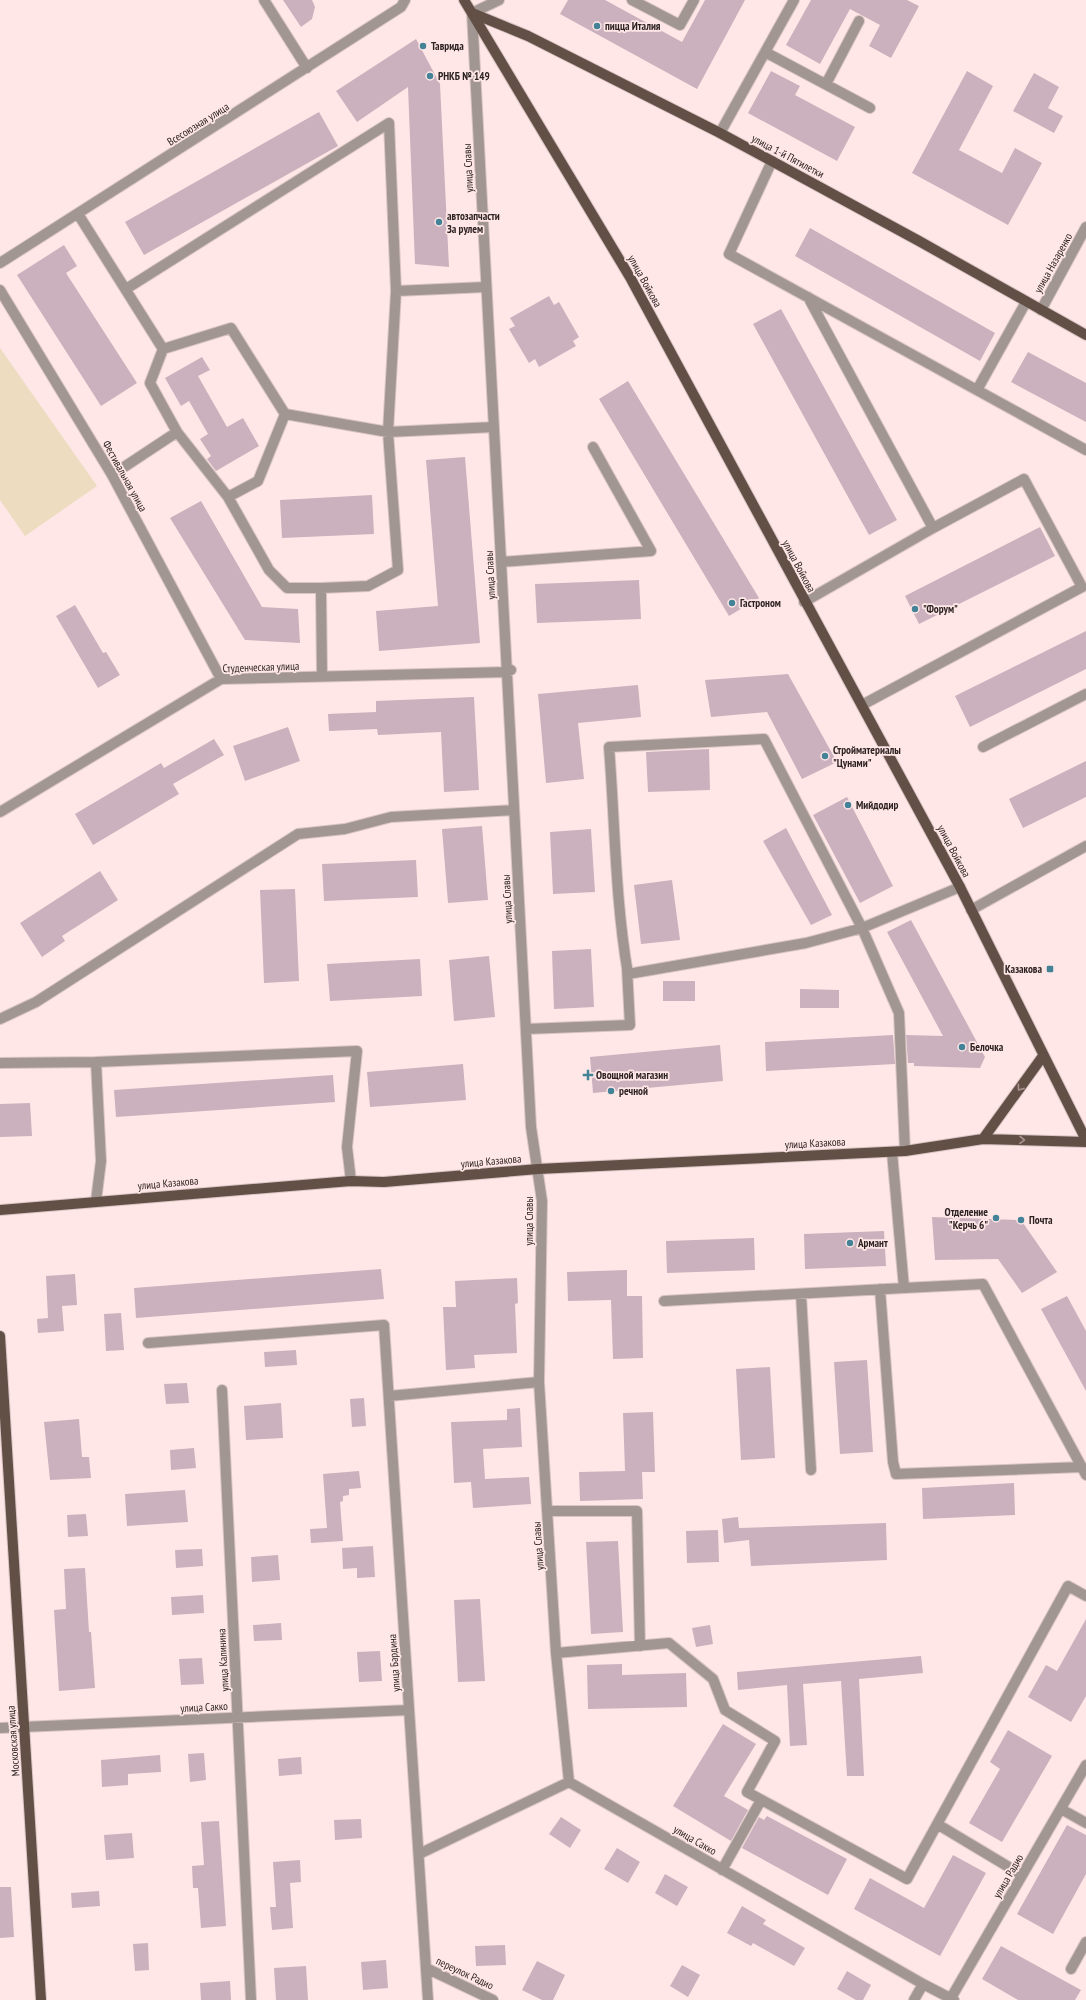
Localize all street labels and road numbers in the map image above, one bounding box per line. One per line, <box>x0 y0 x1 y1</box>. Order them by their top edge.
street label: Всесоюзная улица <box>164 99 232 149</box>
street label: улица 1-й Пятилетки <box>749 131 827 181</box>
street label: улица Славы <box>460 143 476 193</box>
street label: улица Назаренко <box>1031 230 1075 295</box>
street label: улица Войкова <box>625 252 665 310</box>
street label: Фестивальная улица <box>100 438 150 514</box>
street label: улица Войкова <box>779 537 819 595</box>
street label: улица Славы <box>482 550 498 600</box>
street label: Студенческая улица <box>222 659 300 675</box>
street label: улица Войкова <box>934 822 974 880</box>
street label: улица Славы <box>499 874 515 924</box>
street label: улица Казакова <box>784 1134 846 1152</box>
street label: улица Казакова <box>460 1151 522 1171</box>
street label: улица Казакова <box>137 1173 199 1193</box>
street label: улица Славы <box>522 1197 536 1245</box>
street label: улица Славы <box>529 1521 547 1571</box>
street label: улица Калинина <box>214 1628 232 1692</box>
street label: улица Бардина <box>385 1634 403 1692</box>
street label: улица Сакко <box>180 1699 228 1715</box>
street label: Московская улица <box>4 1705 22 1777</box>
street label: улица Сакко <box>671 1822 719 1858</box>
street label: улица Радио <box>990 1851 1026 1900</box>
street label: переулок Радио <box>434 1954 496 1992</box>

